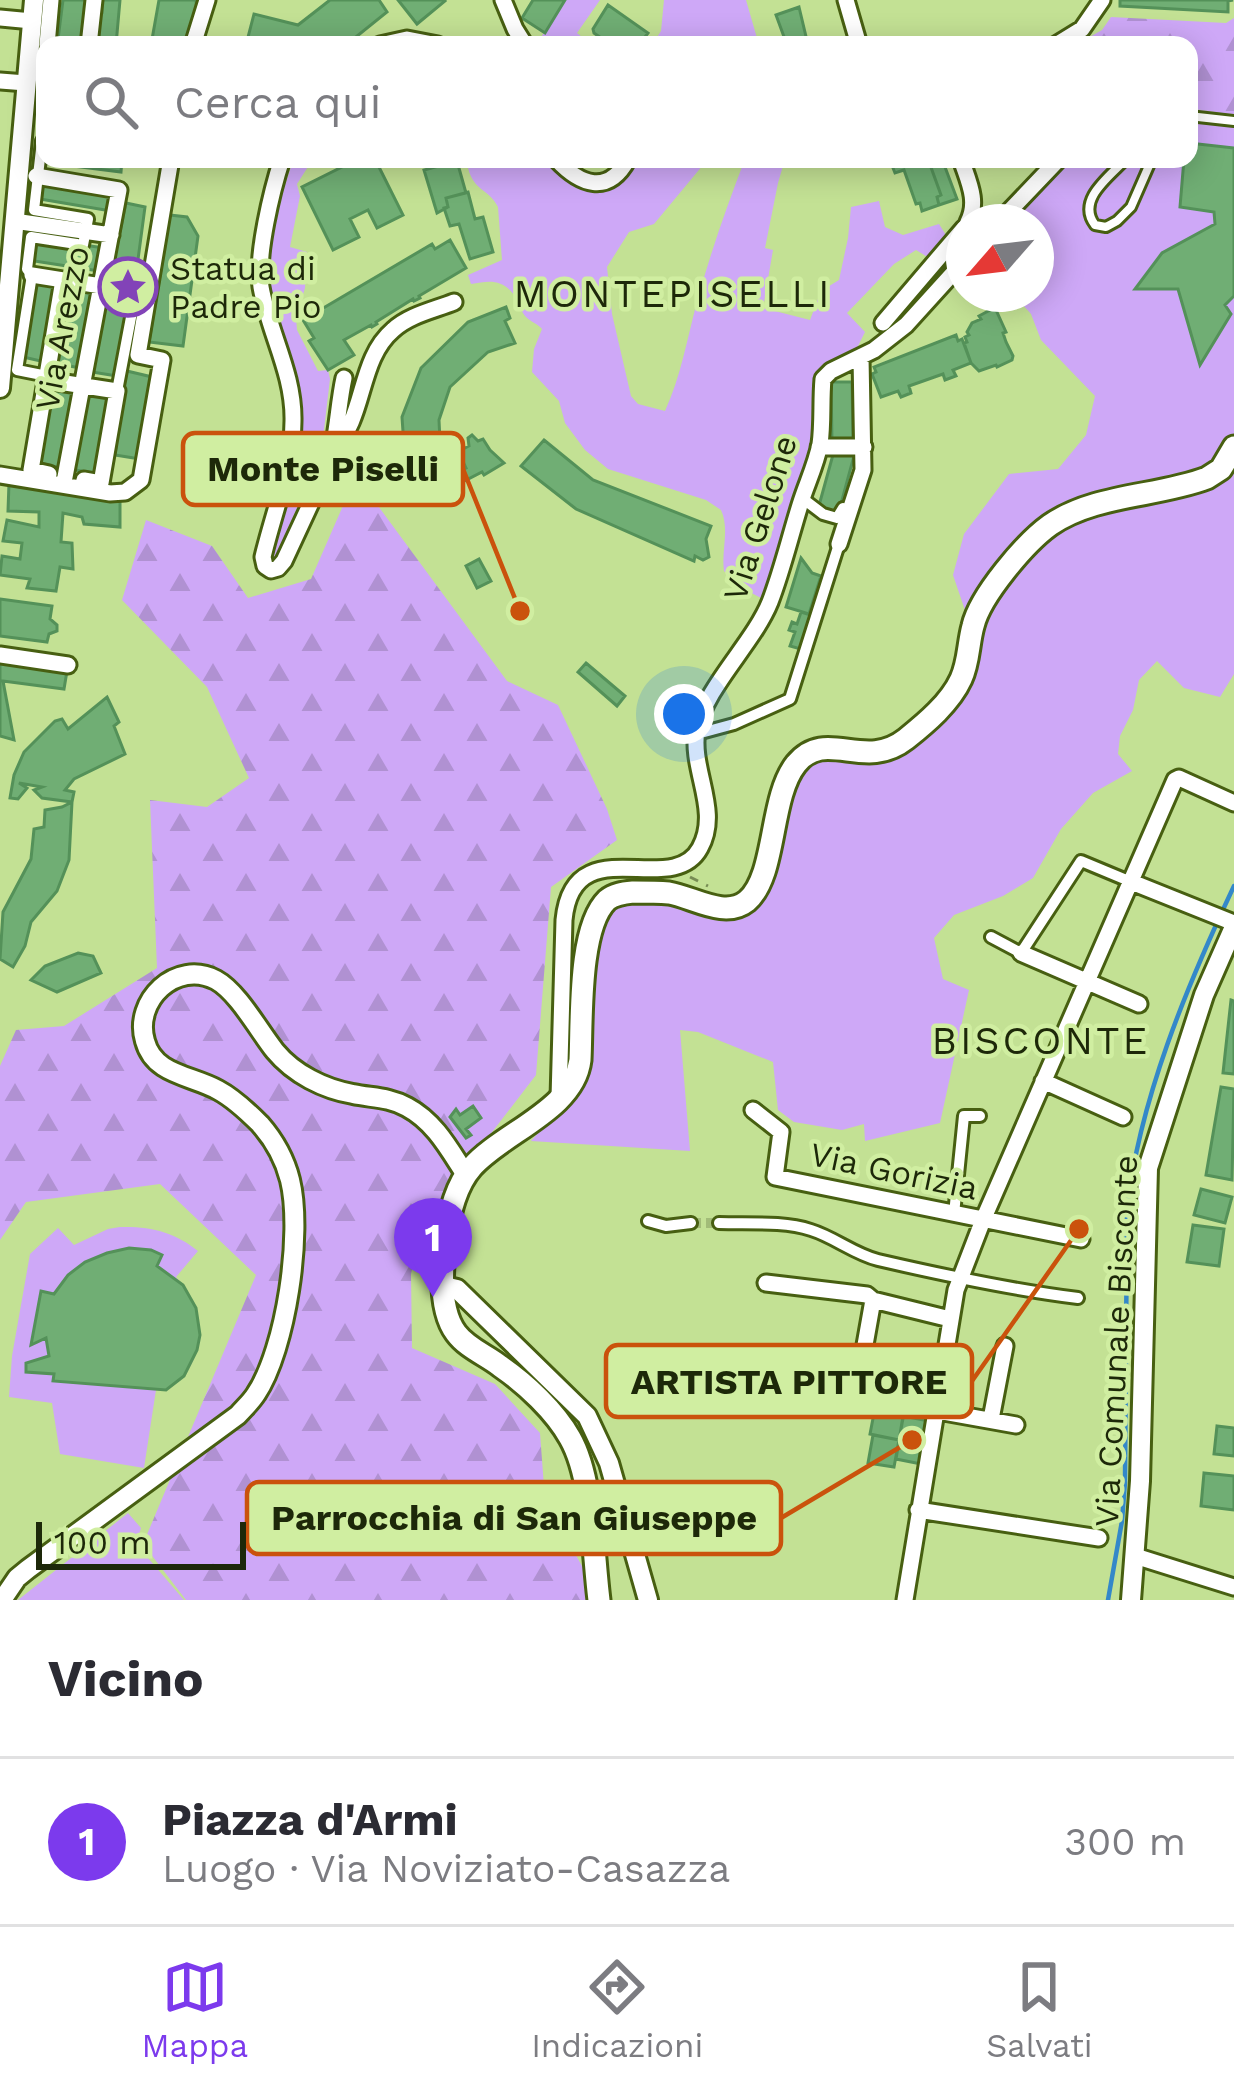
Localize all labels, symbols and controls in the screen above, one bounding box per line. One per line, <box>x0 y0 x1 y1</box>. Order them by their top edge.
search box <box>36 36 1198 168</box>
icon: search <box>78 69 144 135</box>
text: Cerca qui <box>174 76 381 129</box>
north arrow <box>946 204 1054 312</box>
street label: Via Arezzo <box>27 243 97 413</box>
place label: Statua di Padre Pio <box>170 249 321 326</box>
place icon: Statua di Padre Pio <box>97 256 159 318</box>
district label: MONTEPISELLI <box>514 271 832 316</box>
street label: Via Gelone <box>715 430 805 606</box>
callout: Monte Piselli <box>183 433 463 505</box>
text: Monte Piselli <box>207 448 439 490</box>
your location <box>654 684 714 744</box>
district label: BISCONTE <box>931 1018 1151 1063</box>
street label: Via Gorizia <box>807 1134 981 1208</box>
street label: Via Comunale Bisconte <box>1087 1154 1145 1528</box>
pin: 1 <box>394 1198 472 1297</box>
callout: ARTISTA PITTORE <box>606 1345 972 1417</box>
text: ARTISTA PITTORE <box>631 1361 947 1403</box>
callout: Parrocchia di San Giuseppe <box>247 1482 781 1554</box>
text: Parrocchia di San Giuseppe <box>271 1497 757 1539</box>
scale bar <box>36 1516 246 1569</box>
text: 100 m <box>54 1523 151 1562</box>
text: Vicino <box>48 1649 204 1708</box>
text: Piazza d'Armi <box>162 1793 458 1846</box>
text: 1 <box>79 1819 95 1864</box>
text: 300 m <box>1064 1819 1186 1864</box>
text: Luogo · Via Noviziato-Casazza <box>162 1846 730 1891</box>
tab: Mappa <box>141 1954 248 2065</box>
tab: Indicazioni <box>531 1954 703 2065</box>
tab: Salvati <box>986 1954 1093 2065</box>

